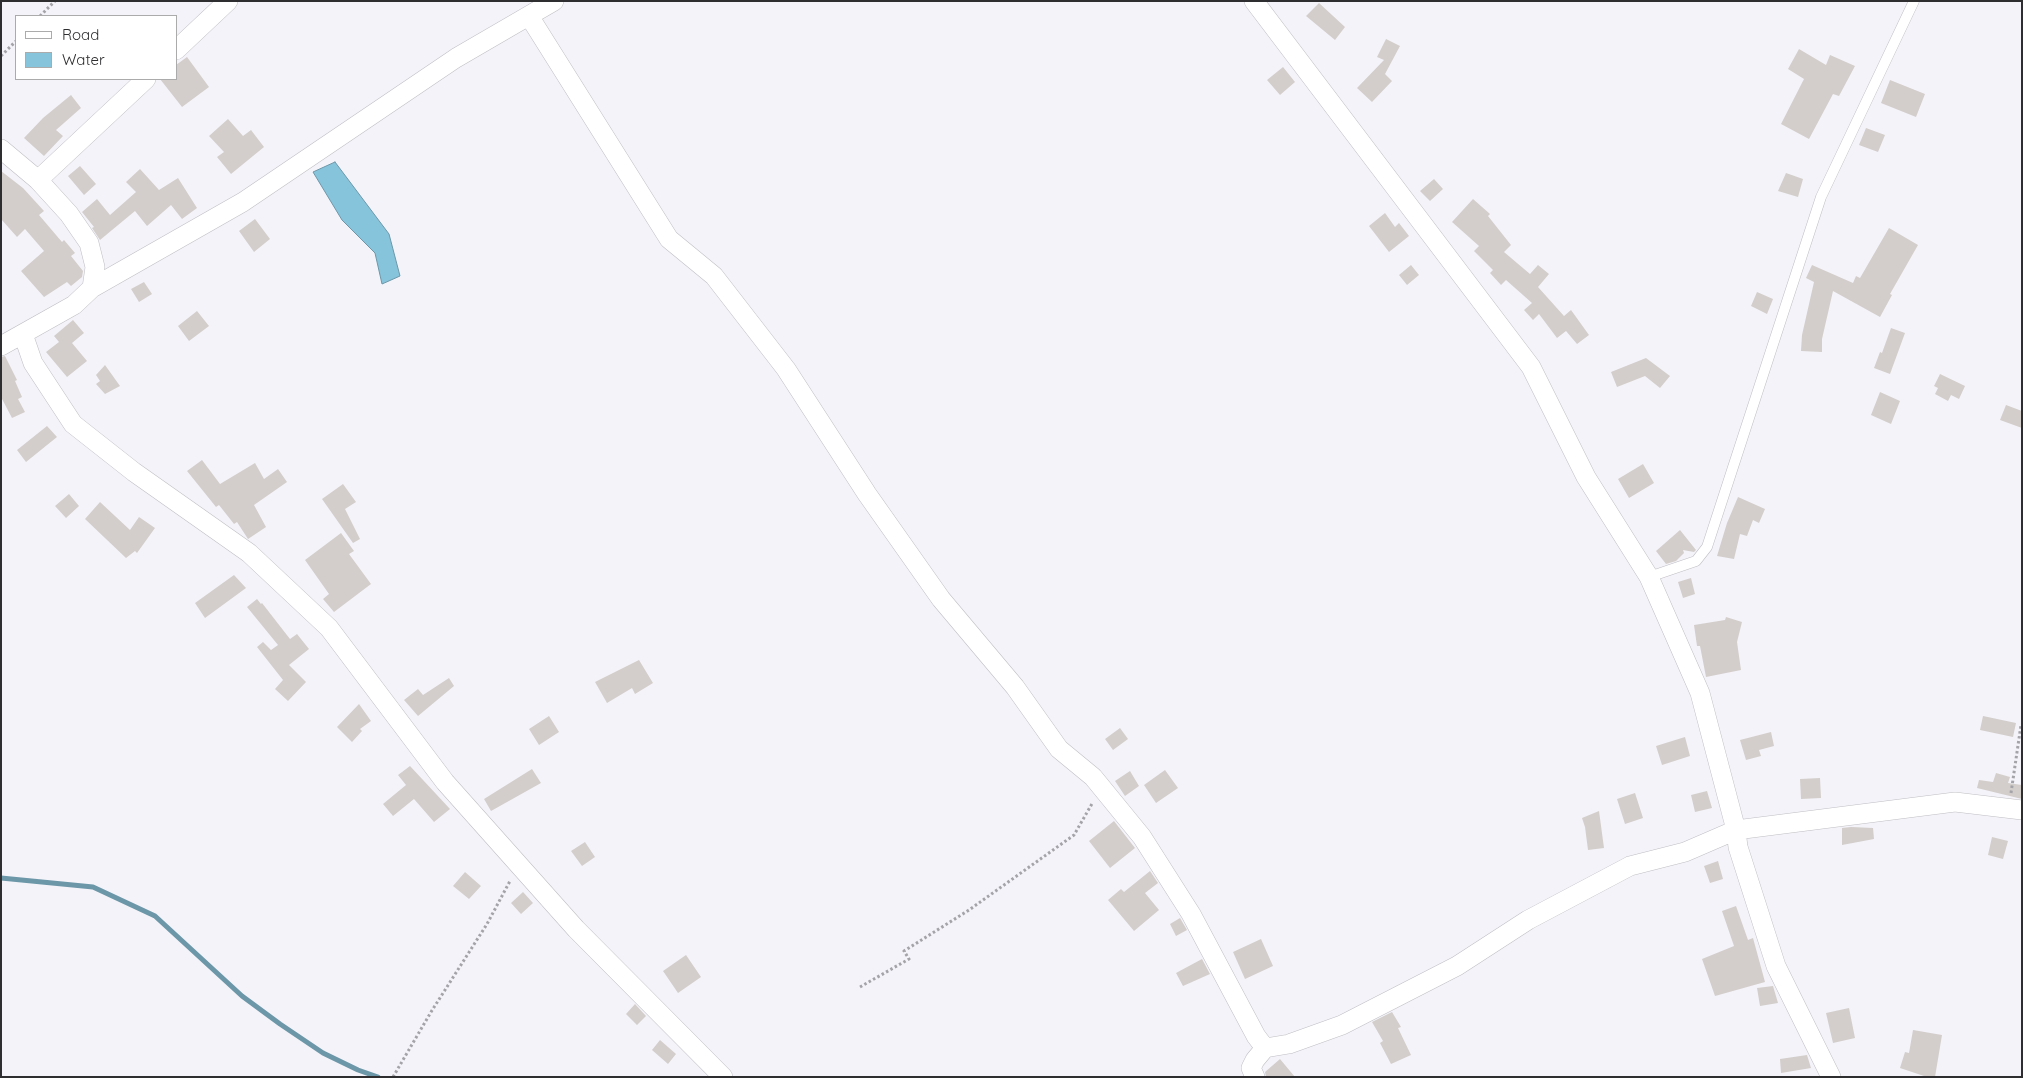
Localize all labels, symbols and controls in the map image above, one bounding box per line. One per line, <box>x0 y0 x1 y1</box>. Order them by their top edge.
legend <box>15 15 178 80</box>
text: Road <box>62 25 99 44</box>
text: Water <box>62 50 105 69</box>

